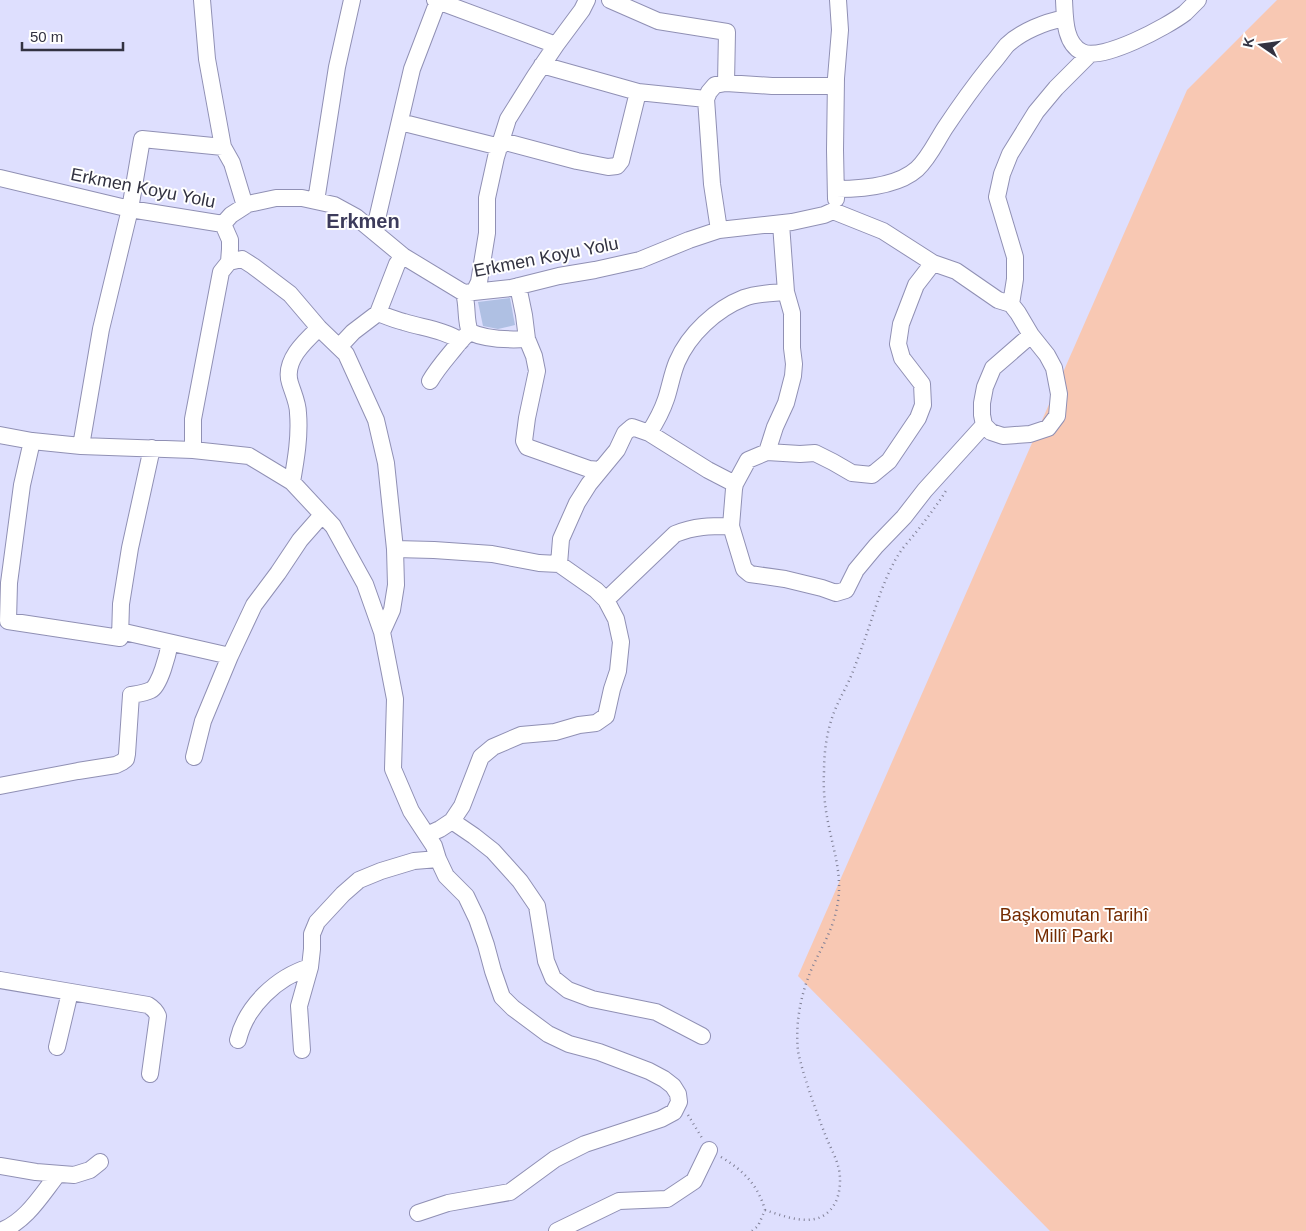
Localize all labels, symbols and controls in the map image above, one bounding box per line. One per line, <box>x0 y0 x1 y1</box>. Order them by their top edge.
scale bar <box>22 20 124 52</box>
north arrow <box>1236 20 1286 70</box>
text: 50 m <box>30 28 63 45</box>
text: K <box>1239 35 1257 49</box>
street label: Erkmen Koyu Yolu <box>69 164 217 212</box>
district label: Erkmen <box>326 210 400 232</box>
street label: Erkmen Koyu Yolu <box>472 233 620 281</box>
park label: Başkomutan Tarihî Millî Parkı <box>1000 905 1149 946</box>

